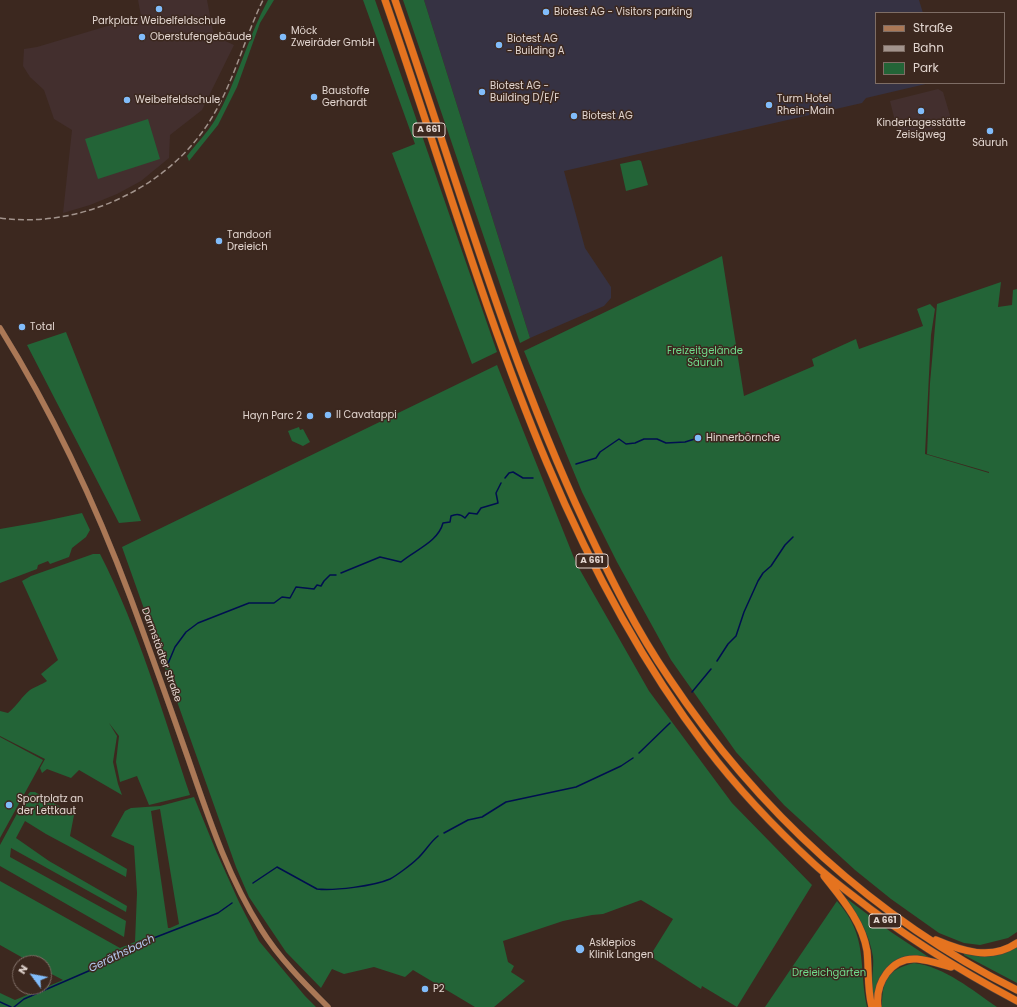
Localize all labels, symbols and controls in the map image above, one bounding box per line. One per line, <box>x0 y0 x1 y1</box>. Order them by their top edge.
marker: Parkplatz Weibelfeldschule <box>154 4 164 14</box>
place label: Biotest AG - Visitors parking <box>554 6 692 18</box>
marker: Biotest AG - Visitors parking <box>541 7 551 17</box>
legend <box>875 12 1005 84</box>
place label: Parkplatz Weibelfeldschule <box>92 15 226 27</box>
text: Straße <box>913 19 953 36</box>
place label: Möck Zweiräder GmbH <box>291 25 375 48</box>
place label: Oberstufengebäude <box>150 31 252 43</box>
marker: Oberstufengebäude <box>137 32 147 42</box>
marker: Möck Zweiräder GmbH <box>278 32 288 42</box>
place label: Biotest AG - Building A <box>507 33 564 56</box>
text: Bahn <box>913 39 944 56</box>
marker: Biotest AG - Building A <box>494 40 504 50</box>
text: Park <box>913 59 939 76</box>
place label: Biotest AG - Building D/E/F <box>490 80 559 104</box>
place label: Baustoffe Gerhardt <box>322 85 369 108</box>
marker: Biotest AG - Building D/E/F <box>477 87 487 97</box>
marker: Baustoffe Gerhardt <box>309 92 319 102</box>
place label: Turm Hotel Rhein-Main <box>777 93 834 116</box>
place label: Weibelfeldschule <box>135 94 220 106</box>
marker: Weibelfeldschule <box>122 95 132 105</box>
marker: Turm Hotel Rhein-Main <box>764 100 774 110</box>
marker: Kindertagesstätte Zeisigweg <box>916 106 926 116</box>
place label: Biotest AG <box>582 110 633 122</box>
marker: Biotest AG <box>569 111 579 121</box>
place label: Kindertagesstätte Zeisigweg <box>876 117 966 140</box>
road number: A 661 <box>413 123 445 137</box>
marker: Säuruh <box>985 126 995 136</box>
place label: Säuruh <box>972 137 1008 149</box>
place label: Tandoori Dreieich <box>227 229 271 252</box>
marker: Tandoori Dreieich <box>214 236 224 246</box>
place label: Total <box>30 321 55 333</box>
marker: Total <box>17 322 27 332</box>
park label: Freizeitgelände Säuruh <box>667 345 743 368</box>
place label: Il Cavatappi <box>336 409 397 421</box>
place label: Hayn Parc 2 <box>243 410 302 422</box>
marker: Il Cavatappi <box>323 410 333 420</box>
marker: Hayn Parc 2 <box>305 411 315 421</box>
place label: Hinnerbörnche <box>706 432 780 444</box>
marker: Hinnerbörnche <box>693 433 703 443</box>
road number: A 661 <box>576 554 608 568</box>
street label: Darmstädter Straße <box>138 606 184 704</box>
place label: Sportplatz an der Lettkaut <box>17 793 83 816</box>
marker: Sportplatz an der Lettkaut <box>4 800 14 810</box>
road number: A 661 <box>869 914 901 928</box>
water label: Geräthsbach <box>87 932 157 976</box>
place label: Asklepios Klinik Langen <box>589 937 653 960</box>
marker: Asklepios Klinik Langen <box>574 943 586 955</box>
north arrow <box>12 955 52 995</box>
text: N <box>14 961 32 977</box>
park label: Dreieichgärten <box>792 967 866 979</box>
place label: P2 <box>433 983 445 995</box>
marker: P2 <box>420 984 430 994</box>

